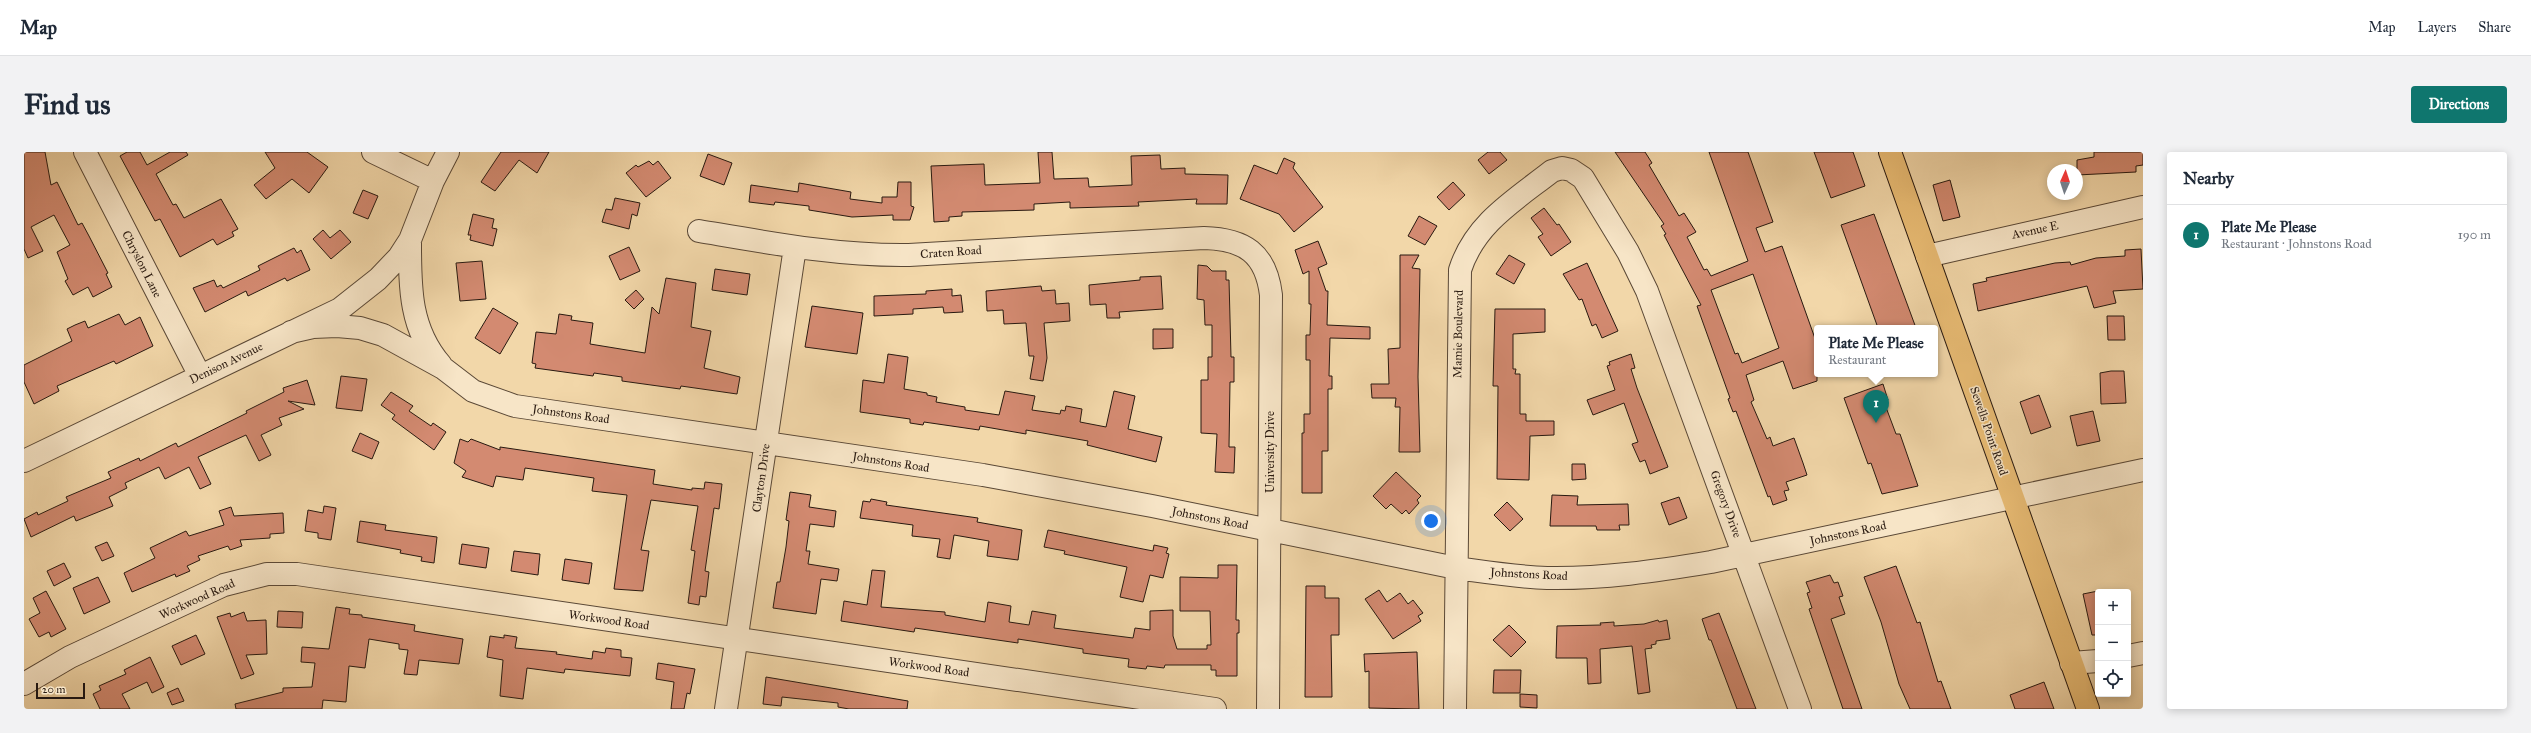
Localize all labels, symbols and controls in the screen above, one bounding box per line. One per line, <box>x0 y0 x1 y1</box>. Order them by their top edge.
text: Map <box>20 16 57 39</box>
text: Map <box>2368 19 2396 36</box>
text: Layers <box>2418 19 2456 36</box>
text: Share <box>2478 19 2511 36</box>
button: Directions <box>2411 86 2507 123</box>
text: Find us <box>24 87 110 122</box>
north arrow <box>2047 164 2083 200</box>
text: Nearby <box>2183 168 2234 189</box>
street label: Avenue E <box>2009 218 2060 242</box>
text: Plate Me Please <box>2221 218 2316 236</box>
text: 1 <box>2193 227 2199 243</box>
text: 190 m <box>2458 227 2491 243</box>
street label: Chryslon Lane <box>119 228 165 300</box>
text: Restaurant · Johnstons Road <box>2221 236 2372 252</box>
street label: Craten Road <box>920 243 982 261</box>
street label: Mamie Boulevard <box>1450 290 1466 378</box>
popup <box>1814 325 1938 377</box>
text: Plate Me Please <box>1828 334 1924 352</box>
street label: Denison Avenue <box>187 339 265 387</box>
text: Restaurant <box>1828 352 1886 368</box>
street label: Sewells Point Road <box>1967 385 2011 477</box>
pin: 1 <box>1863 390 1889 423</box>
street label: Johnstons Road <box>529 401 610 427</box>
street label: University Drive <box>1263 411 1277 493</box>
street label: Clayton Drive <box>749 443 773 513</box>
street label: Johnstons Road <box>849 449 930 476</box>
street label: Gregory Drive <box>1706 469 1745 540</box>
street label: Johnstons Road <box>1168 503 1249 533</box>
your location <box>1421 511 1441 531</box>
street label: Johnstons Road <box>1807 518 1888 549</box>
street label: Johnstons Road <box>1488 565 1568 584</box>
street label: Workwood Road <box>157 576 237 622</box>
map controls <box>2095 589 2131 697</box>
button: + <box>2095 589 2131 625</box>
street label: Workwood Road <box>568 607 650 633</box>
button: − <box>2095 625 2131 661</box>
street label: Workwood Road <box>888 654 970 680</box>
button: locate <box>2095 661 2131 697</box>
scale bar <box>36 681 85 700</box>
text: 20 m <box>42 683 65 696</box>

